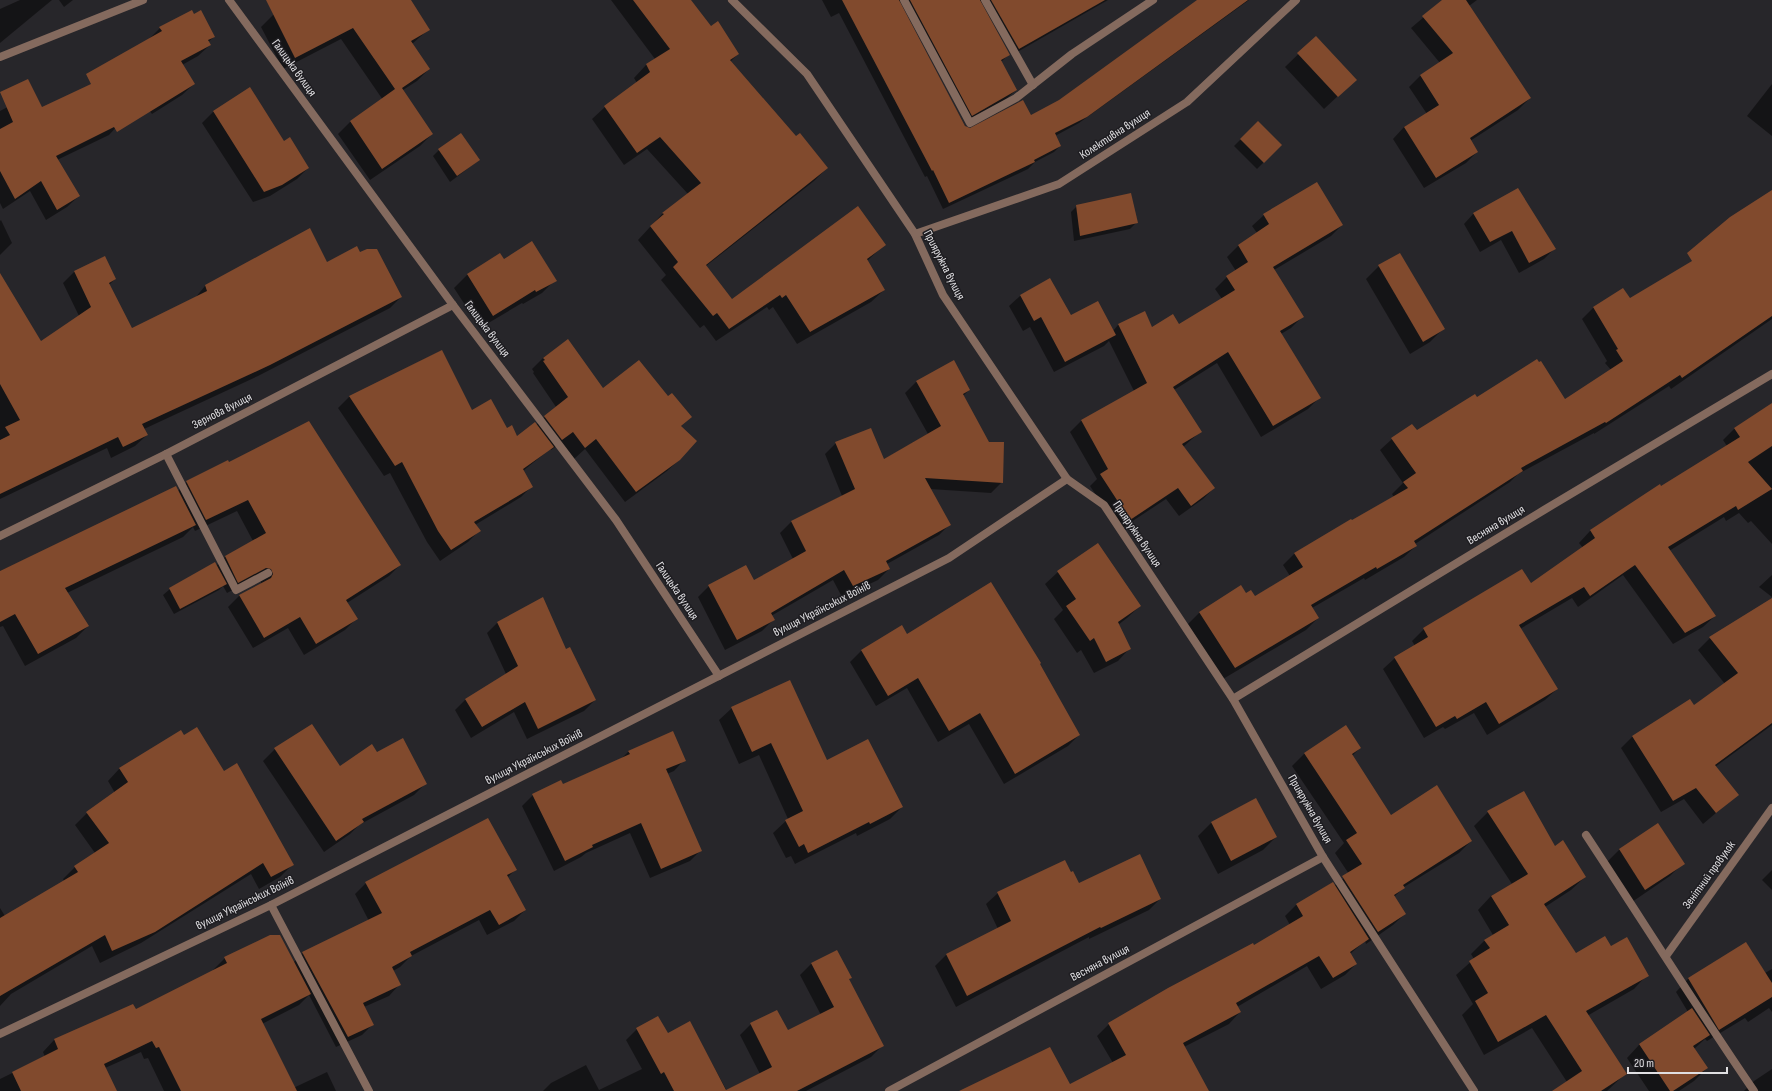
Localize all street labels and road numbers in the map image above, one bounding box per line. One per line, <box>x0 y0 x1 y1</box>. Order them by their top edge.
street label: Галицька вулиця <box>268 37 320 100</box>
street label: Колективна вулиця <box>1077 105 1154 163</box>
street label: Прияружна вулиця <box>920 227 968 303</box>
street label: Галицька вулиця <box>461 298 513 360</box>
street label: Зернова вулиця <box>190 389 255 432</box>
street label: Прияружна вулиця <box>1109 498 1165 570</box>
street label: Весняна вулиця <box>1464 502 1528 548</box>
street label: Галицька вулиця <box>652 559 702 623</box>
street label: вулиця Українських Воїнів <box>771 578 873 640</box>
street label: вулиця Українських Воїнів <box>483 726 585 788</box>
street label: Прияружна вулиця <box>1284 772 1336 846</box>
street label: Зенітний провулок <box>1679 838 1739 912</box>
street label: вулиця Українських Воїнів <box>194 873 296 933</box>
street label: Весняна вулиця <box>1068 941 1132 985</box>

